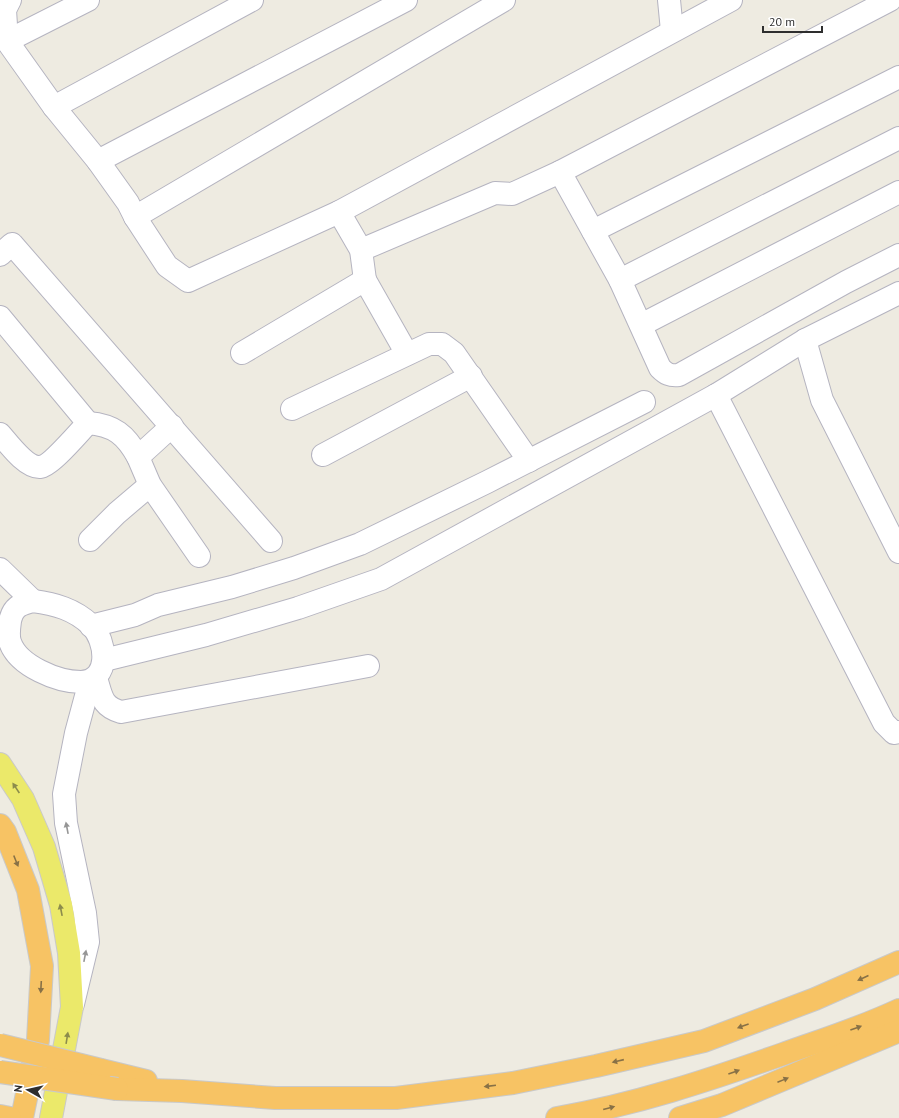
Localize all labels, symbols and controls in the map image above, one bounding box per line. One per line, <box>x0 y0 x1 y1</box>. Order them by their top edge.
scale bar <box>763 8 822 34</box>
text: 20 m <box>769 14 795 29</box>
one-way arrow <box>12 783 20 794</box>
one-way arrow <box>63 822 69 834</box>
one-way arrow <box>14 855 20 867</box>
one-way arrow <box>58 904 64 916</box>
one-way arrow <box>83 950 89 962</box>
one-way arrow <box>858 975 869 981</box>
one-way arrow <box>37 981 44 993</box>
one-way arrow <box>736 1024 748 1030</box>
one-way arrow <box>851 1025 863 1031</box>
one-way arrow <box>64 1032 70 1045</box>
one-way arrow <box>611 1059 624 1065</box>
one-way arrow <box>728 1068 740 1074</box>
north arrow <box>8 1070 48 1110</box>
one-way arrow <box>777 1077 788 1083</box>
one-way arrow <box>484 1083 496 1089</box>
text: N <box>11 1084 26 1093</box>
one-way arrow <box>603 1104 615 1110</box>

